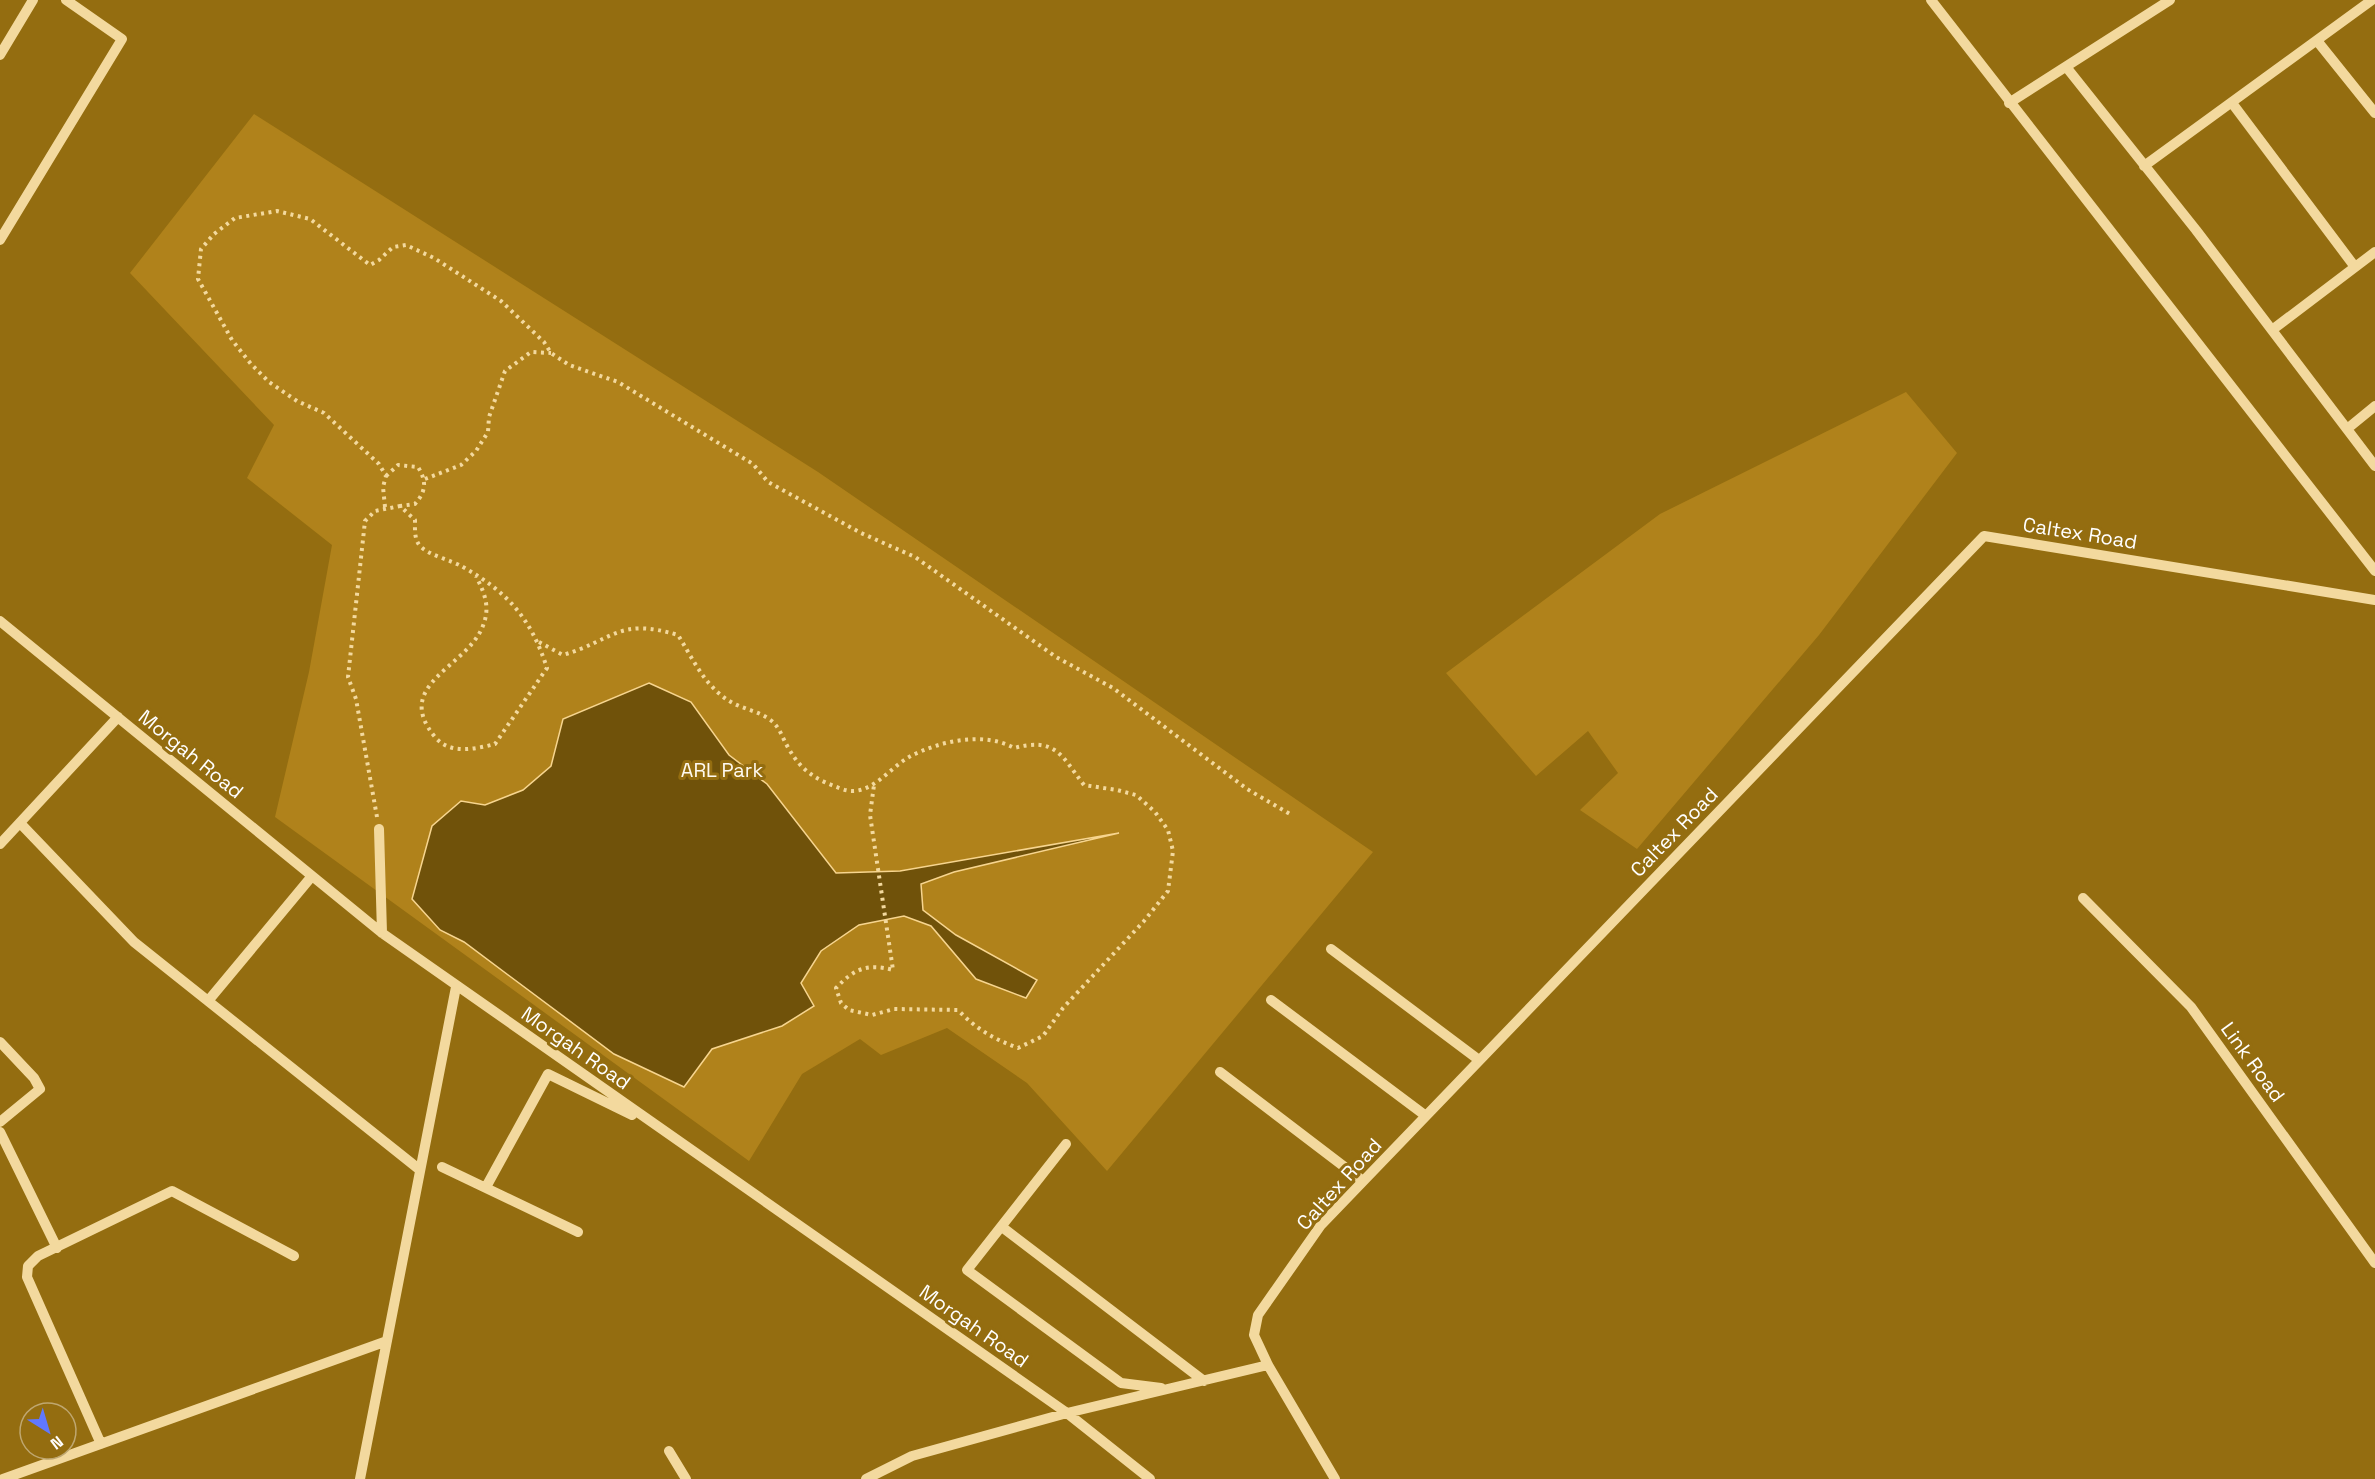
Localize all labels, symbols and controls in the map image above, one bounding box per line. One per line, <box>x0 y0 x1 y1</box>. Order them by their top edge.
street label: Caltex Road <box>2021 511 2139 555</box>
street label: Morgah Road <box>133 704 249 804</box>
park label: ARL Park <box>681 757 763 783</box>
street label: Caltex Road <box>1625 781 1723 883</box>
street label: Morgah Road <box>516 1001 636 1095</box>
street label: Link Road <box>2215 1017 2291 1107</box>
street label: Caltex Road <box>1291 1132 1387 1236</box>
street label: Morgah Road <box>914 1279 1034 1373</box>
north arrow <box>18 1401 78 1461</box>
text: N <box>46 1431 67 1454</box>

